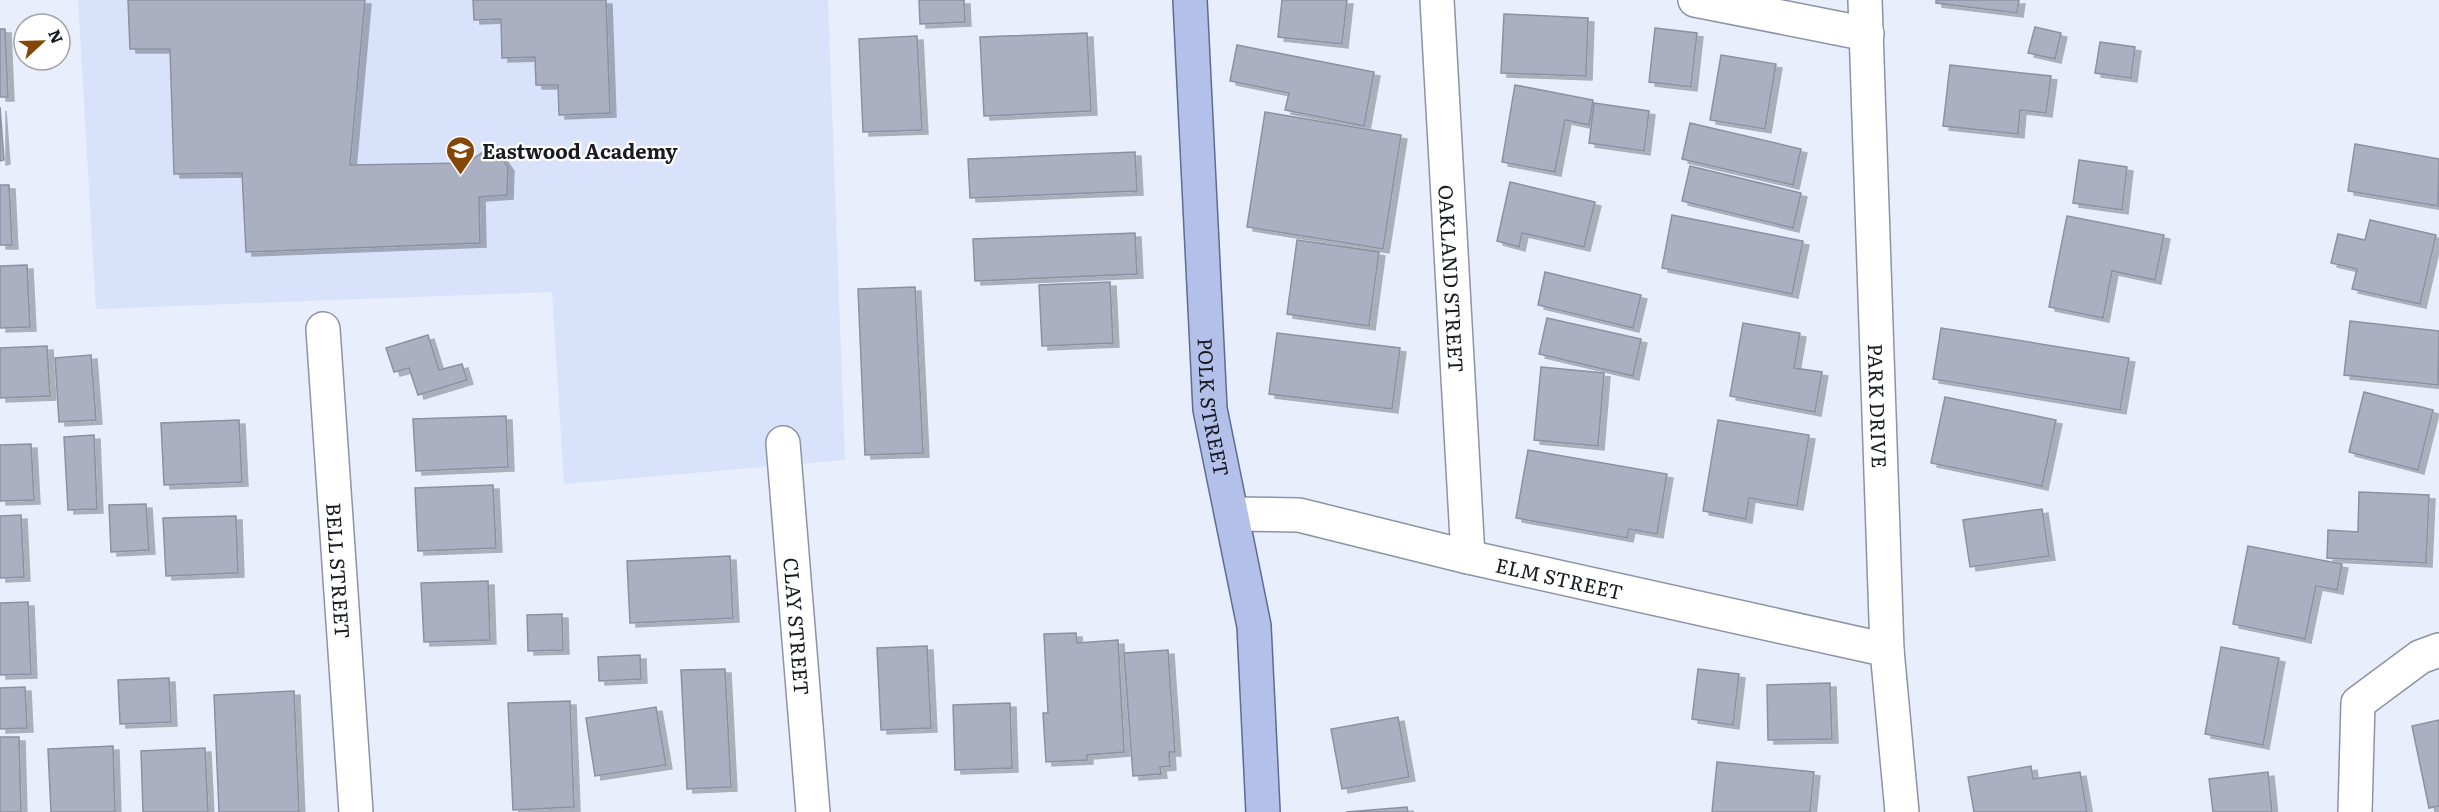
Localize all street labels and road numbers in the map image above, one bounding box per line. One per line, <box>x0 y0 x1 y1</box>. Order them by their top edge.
street label: OAKLAND STREET <box>1432 184 1473 373</box>
street label: POLK STREET <box>1192 337 1238 479</box>
street label: PARK DRIVE <box>1862 343 1896 469</box>
street label: BELL STREET <box>320 502 359 639</box>
street label: ELM STREET <box>1493 549 1626 606</box>
street label: CLAY STREET <box>777 556 818 696</box>

